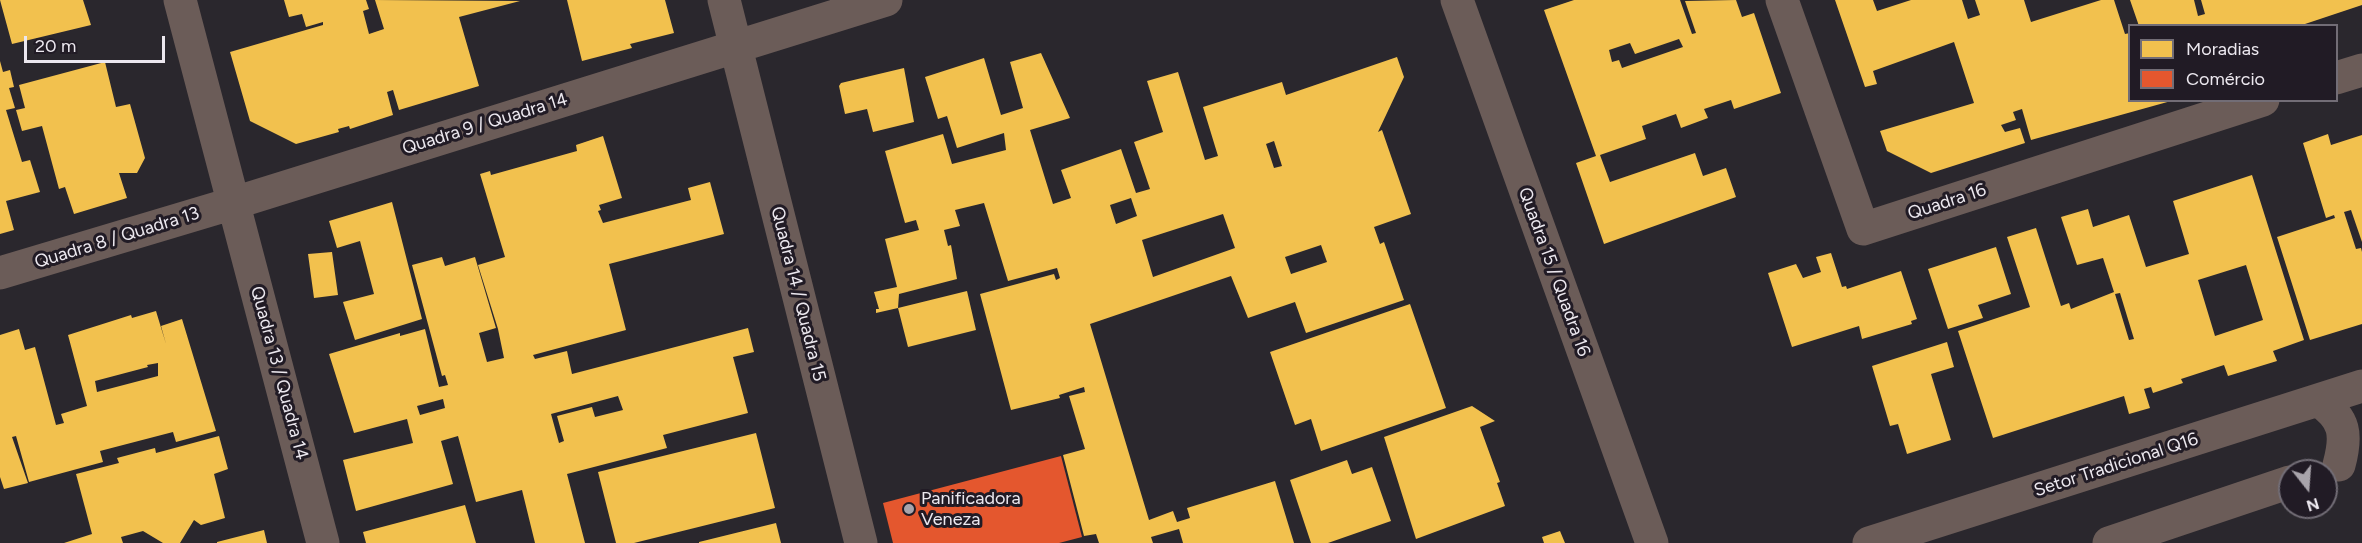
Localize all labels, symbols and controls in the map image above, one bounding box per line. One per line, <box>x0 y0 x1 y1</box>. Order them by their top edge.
scale bar <box>27 24 168 62</box>
legend <box>2128 24 2338 102</box>
text: 20 m <box>35 35 76 57</box>
text: Moradias <box>2186 38 2259 60</box>
text: Comércio <box>2186 68 2265 90</box>
street label: Quadra 9 / Quadra 14 <box>400 89 570 159</box>
street label: Quadra 16 <box>1905 179 1989 225</box>
street label: Quadra 15 / Quadra 16 <box>1513 185 1595 359</box>
street label: Quadra 8 / Quadra 13 <box>32 203 202 273</box>
street label: Quadra 14 / Quadra 15 <box>766 204 830 384</box>
street label: Quadra 13 / Quadra 14 <box>245 284 313 462</box>
street label: Setor Tradicional Q16 <box>2031 428 2201 502</box>
north arrow <box>2278 459 2338 519</box>
place label: Panificadora Veneza <box>921 488 1021 530</box>
text: N <box>2304 494 2322 516</box>
marker: Panificadora Veneza <box>902 502 916 516</box>

